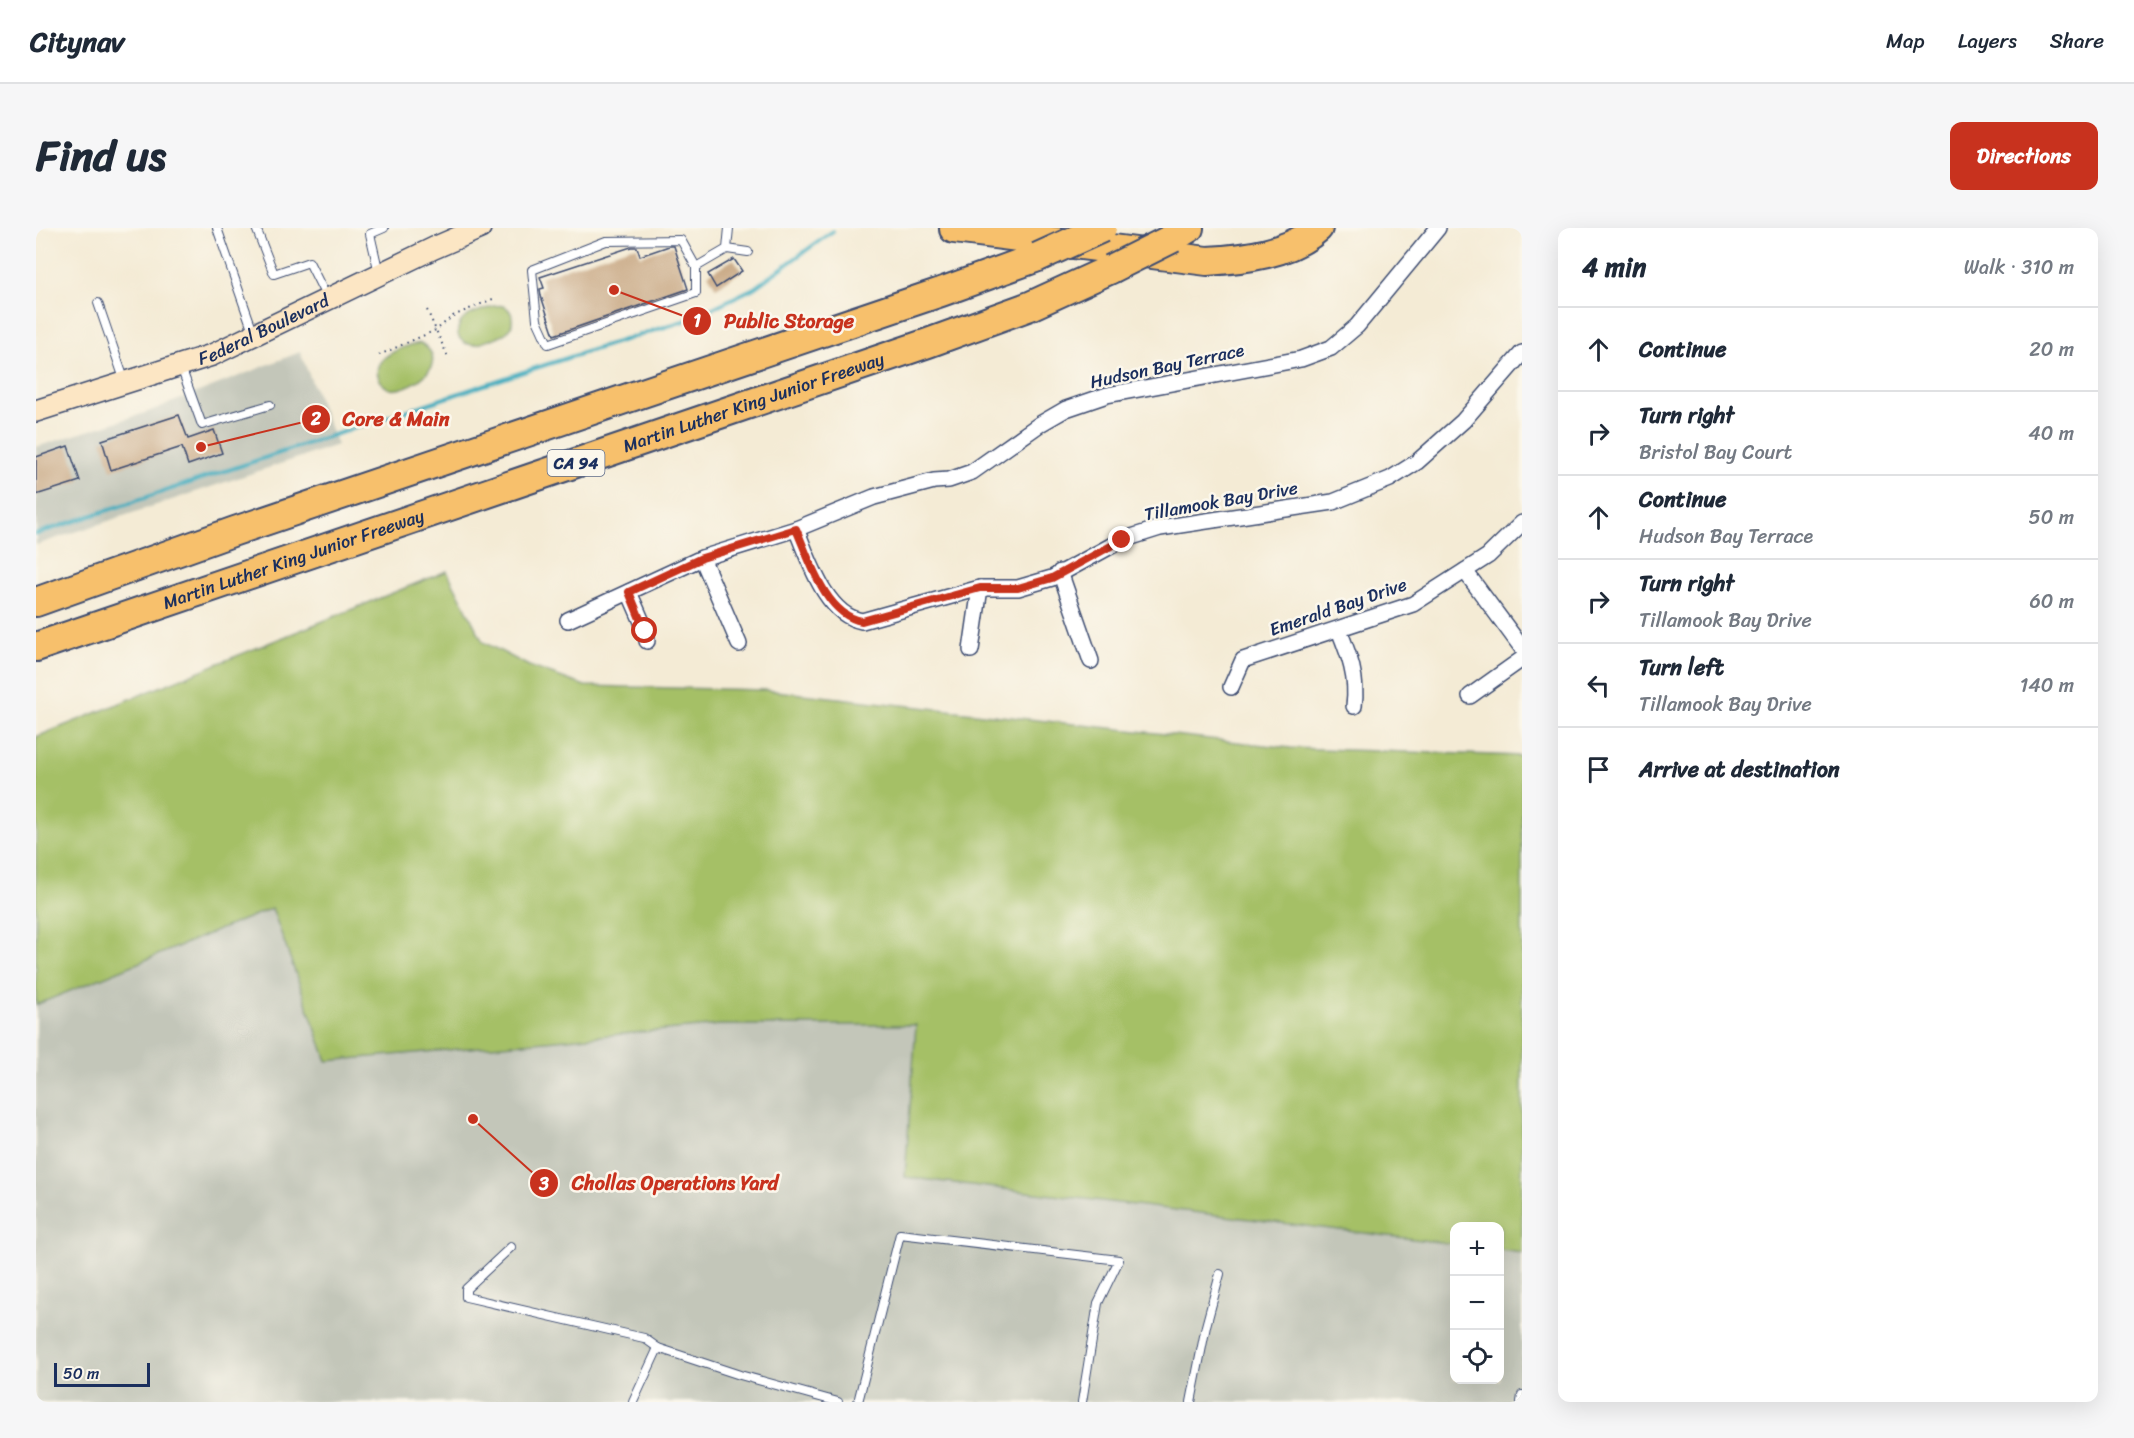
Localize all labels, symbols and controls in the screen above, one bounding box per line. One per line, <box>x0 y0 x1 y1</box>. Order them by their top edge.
text: Citynav <box>30 17 124 66</box>
text: Map <box>1886 22 1925 60</box>
text: Layers <box>1958 22 2017 60</box>
text: Share <box>2050 22 2104 60</box>
text: Find us <box>36 119 166 193</box>
button: Directions <box>1950 122 2098 190</box>
text: 4 min <box>1582 244 1646 290</box>
text: Walk · 310 m <box>1964 250 2074 285</box>
street label: Federal Boulevard <box>194 284 336 374</box>
callout: Public Storage <box>682 302 866 340</box>
text: Public Storage <box>724 304 855 339</box>
text: 1 <box>693 305 701 337</box>
text: Continue <box>1639 330 1727 369</box>
text: 20 m <box>2029 332 2074 367</box>
icon: ahead <box>1582 333 1615 366</box>
street label: Hudson Bay Terrace <box>1087 334 1247 398</box>
street label: Martin Luther King Junior Freeway <box>618 343 889 462</box>
text: Turn right <box>1639 396 1734 435</box>
callout: Core & Main <box>301 400 462 438</box>
text: Core & Main <box>342 402 450 437</box>
text: 2 <box>310 403 322 435</box>
text: 40 m <box>2028 416 2074 451</box>
icon: right <box>1582 417 1615 450</box>
text: Bristol Bay Court <box>1639 435 1792 470</box>
road number: CA 94 <box>548 450 604 476</box>
street label: Tillamook Bay Drive <box>1142 472 1300 530</box>
text: Continue <box>1639 480 1727 519</box>
street label: Martin Luther King Junior Freeway <box>158 500 429 619</box>
text: 50 m <box>2029 500 2074 535</box>
icon: ahead <box>1582 501 1615 534</box>
text: Hudson Bay Terrace <box>1639 519 1813 554</box>
route end <box>1108 526 1134 552</box>
text: Turn right <box>1639 564 1734 603</box>
street label: Emerald Bay Drive <box>1265 568 1411 646</box>
text: 60 m <box>2029 584 2074 619</box>
icon: right <box>1582 585 1615 618</box>
text: Tillamook Bay Drive <box>1639 603 1812 638</box>
route start <box>631 617 657 643</box>
text: Turn left <box>1639 648 1724 687</box>
text: 140 m <box>2020 668 2074 703</box>
icon: left <box>1582 669 1615 702</box>
text: Tillamook Bay Drive <box>1639 687 1812 722</box>
text: Arrive at destination <box>1639 750 1840 789</box>
icon: arrive <box>1582 753 1615 786</box>
callout: Chollas Operations Yard <box>529 1164 791 1202</box>
text: Chollas Operations Yard <box>571 1166 780 1201</box>
text: 3 <box>538 1168 549 1200</box>
map controls <box>1450 1222 1504 1384</box>
button: + <box>1450 1222 1504 1276</box>
button: − <box>1450 1276 1504 1330</box>
button: locate <box>1450 1330 1504 1384</box>
text: 50 m <box>63 1359 99 1388</box>
scale bar <box>54 1360 150 1388</box>

